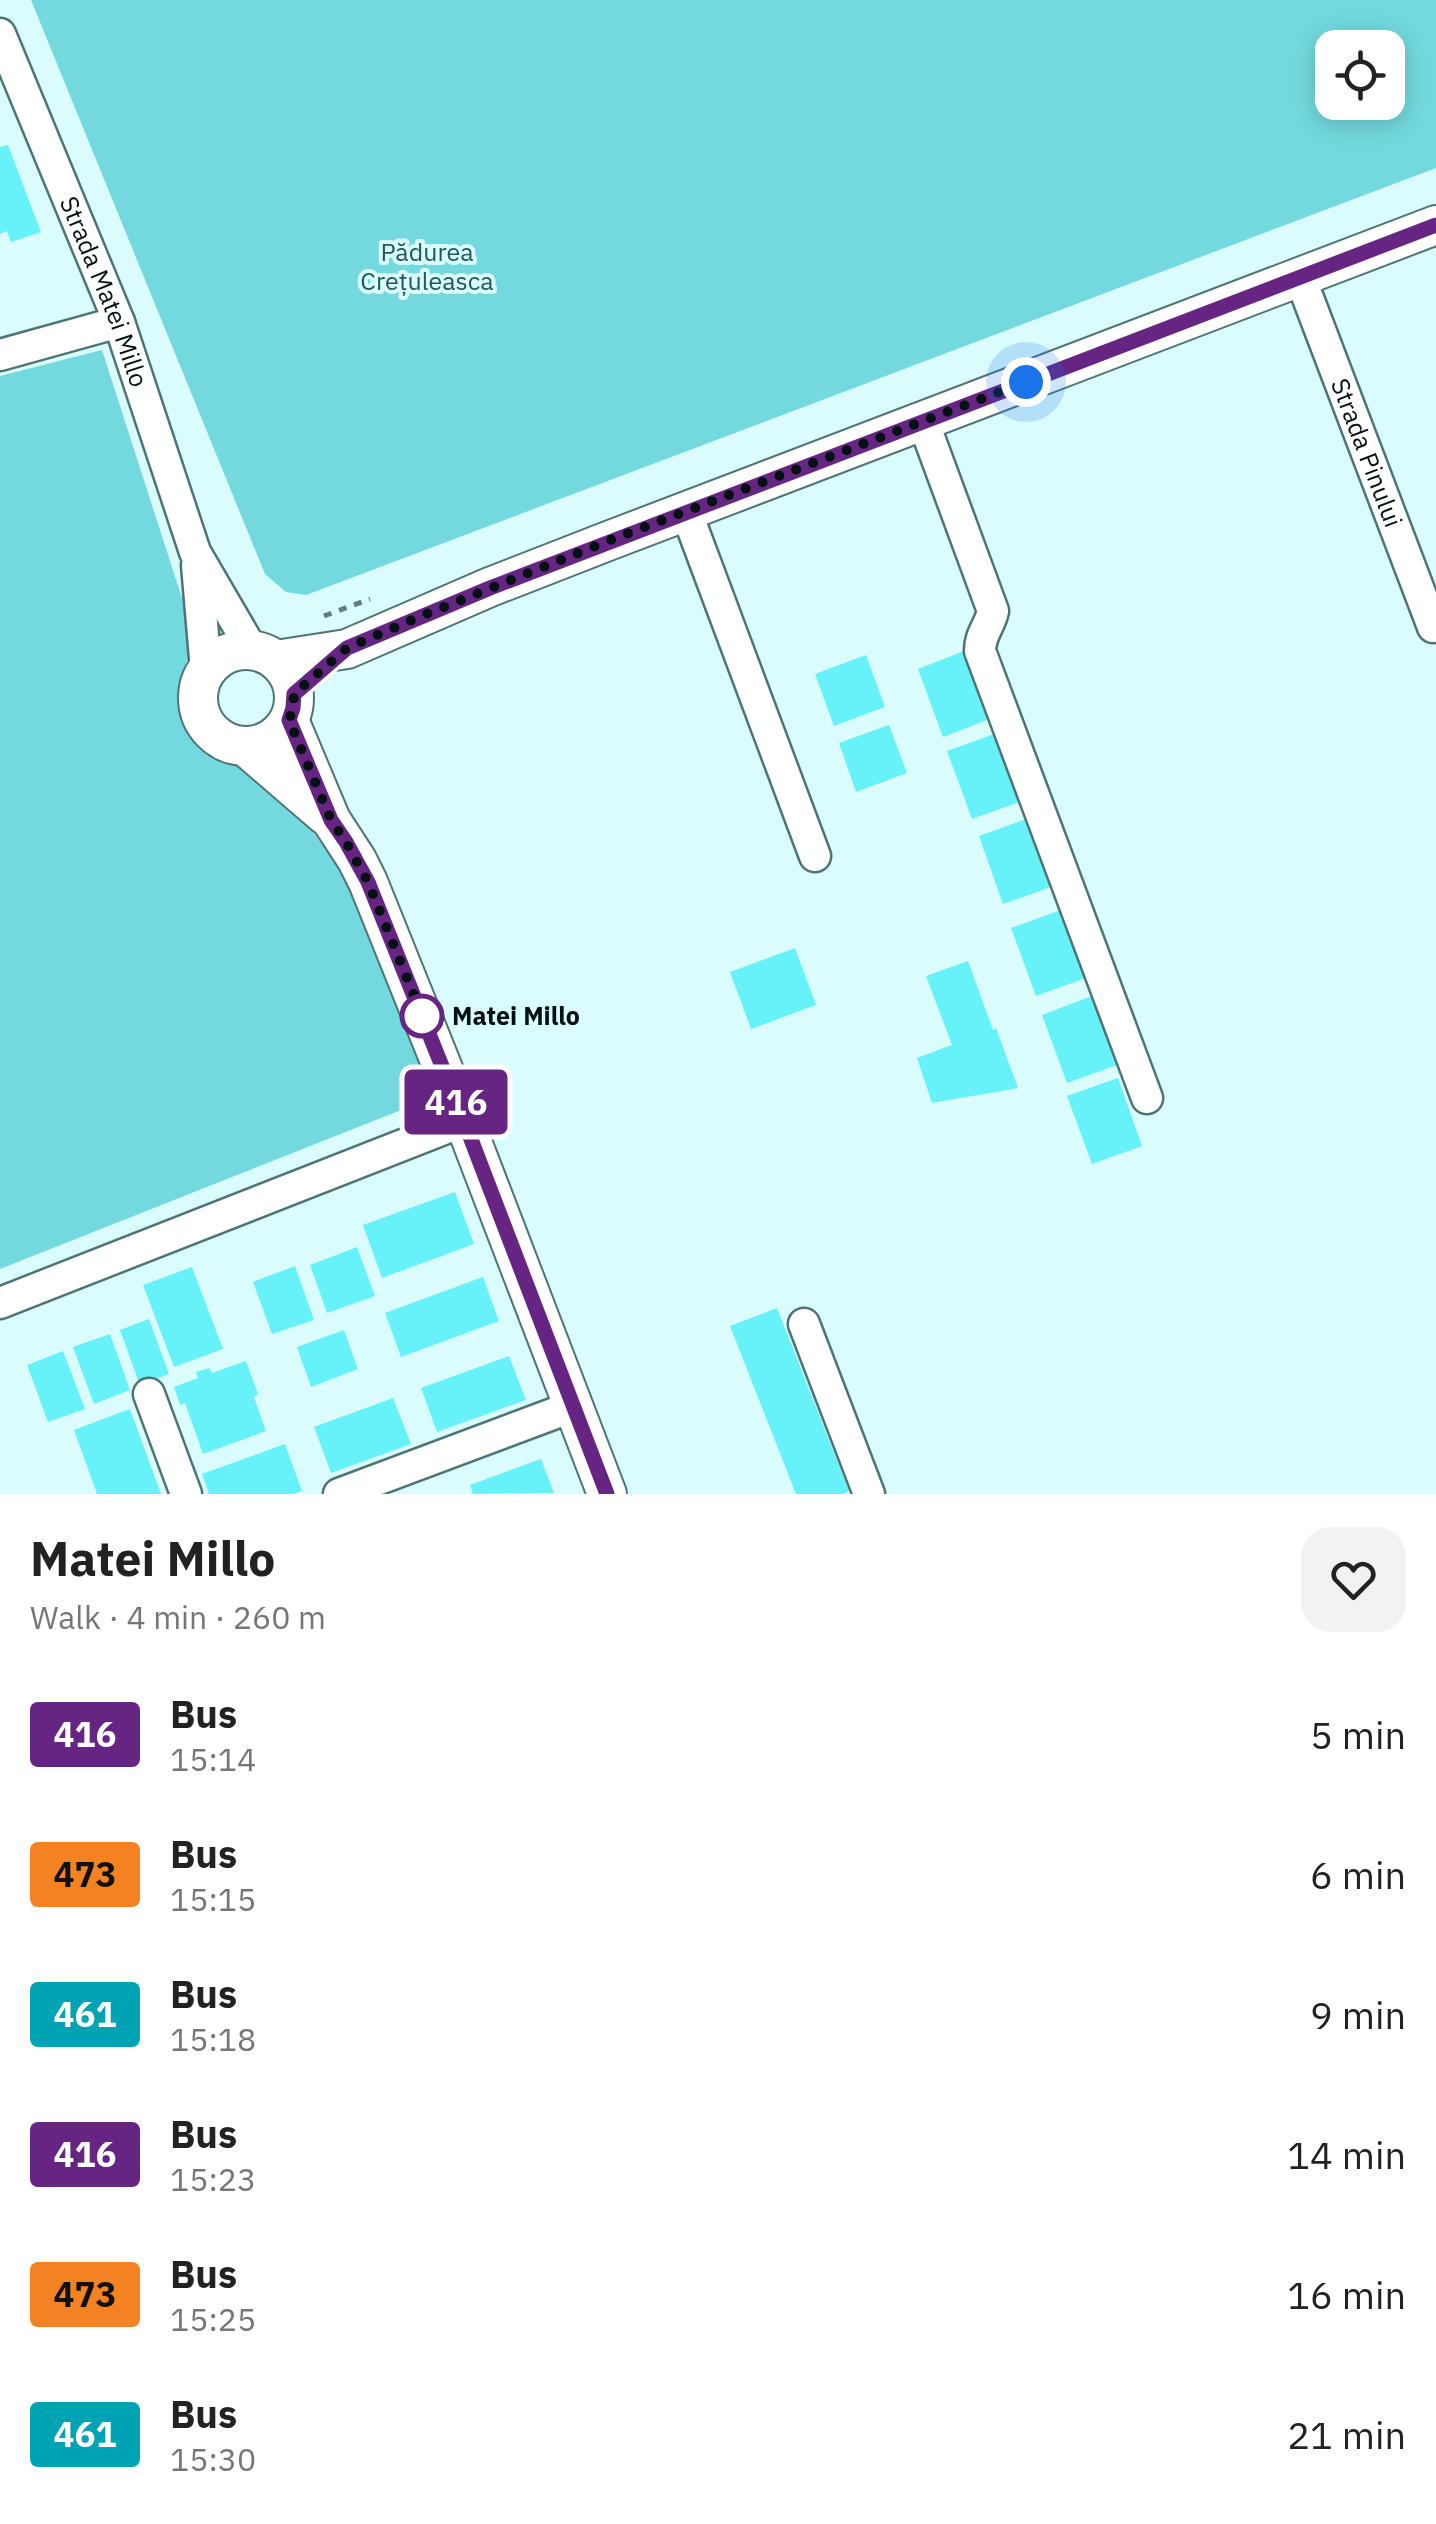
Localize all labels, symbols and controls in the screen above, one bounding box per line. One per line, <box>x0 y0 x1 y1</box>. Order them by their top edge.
map controls <box>1315 30 1405 120</box>
button: locate <box>1315 30 1405 120</box>
street label: Strada Matei Millo <box>53 191 156 391</box>
park label: Pădurea Crețuleasca <box>360 235 494 297</box>
your location <box>1001 357 1051 407</box>
street label: Strada Pinului <box>1324 373 1410 532</box>
marker: Matei Millo <box>401 995 443 1037</box>
place label: Matei Millo <box>452 999 580 1032</box>
line badge: 416 <box>398 1070 514 1134</box>
text: 416 <box>424 1079 488 1125</box>
text: Matei Millo <box>30 1527 275 1589</box>
button: heart <box>1301 1527 1406 1632</box>
text: Walk · 4 min · 260 m <box>30 1596 326 1638</box>
text: Bus <box>170 1689 237 1738</box>
text: 5 min <box>1310 1710 1406 1759</box>
text: 416 <box>53 1711 117 1757</box>
text: 15:14 <box>170 1738 256 1780</box>
text: Bus <box>170 1829 237 1878</box>
text: 6 min <box>1310 1850 1406 1899</box>
text: 473 <box>53 1851 117 1897</box>
text: 15:15 <box>170 1878 256 1920</box>
text: Bus <box>170 1969 237 2018</box>
text: 9 min <box>1310 1990 1406 2039</box>
text: 461 <box>53 1991 117 2037</box>
text: 15:18 <box>170 2018 256 2060</box>
text: Bus <box>170 2109 237 2158</box>
text: 14 min <box>1287 2130 1406 2179</box>
text: 416 <box>53 2131 117 2177</box>
text: 15:23 <box>170 2158 256 2200</box>
text: Bus <box>170 2249 237 2298</box>
text: 16 min <box>1287 2270 1406 2319</box>
text: 473 <box>53 2271 117 2317</box>
text: 15:25 <box>170 2298 256 2340</box>
text: Bus <box>170 2389 237 2438</box>
text: 21 min <box>1287 2410 1406 2459</box>
text: 461 <box>53 2411 117 2457</box>
text: 15:30 <box>170 2438 256 2480</box>

